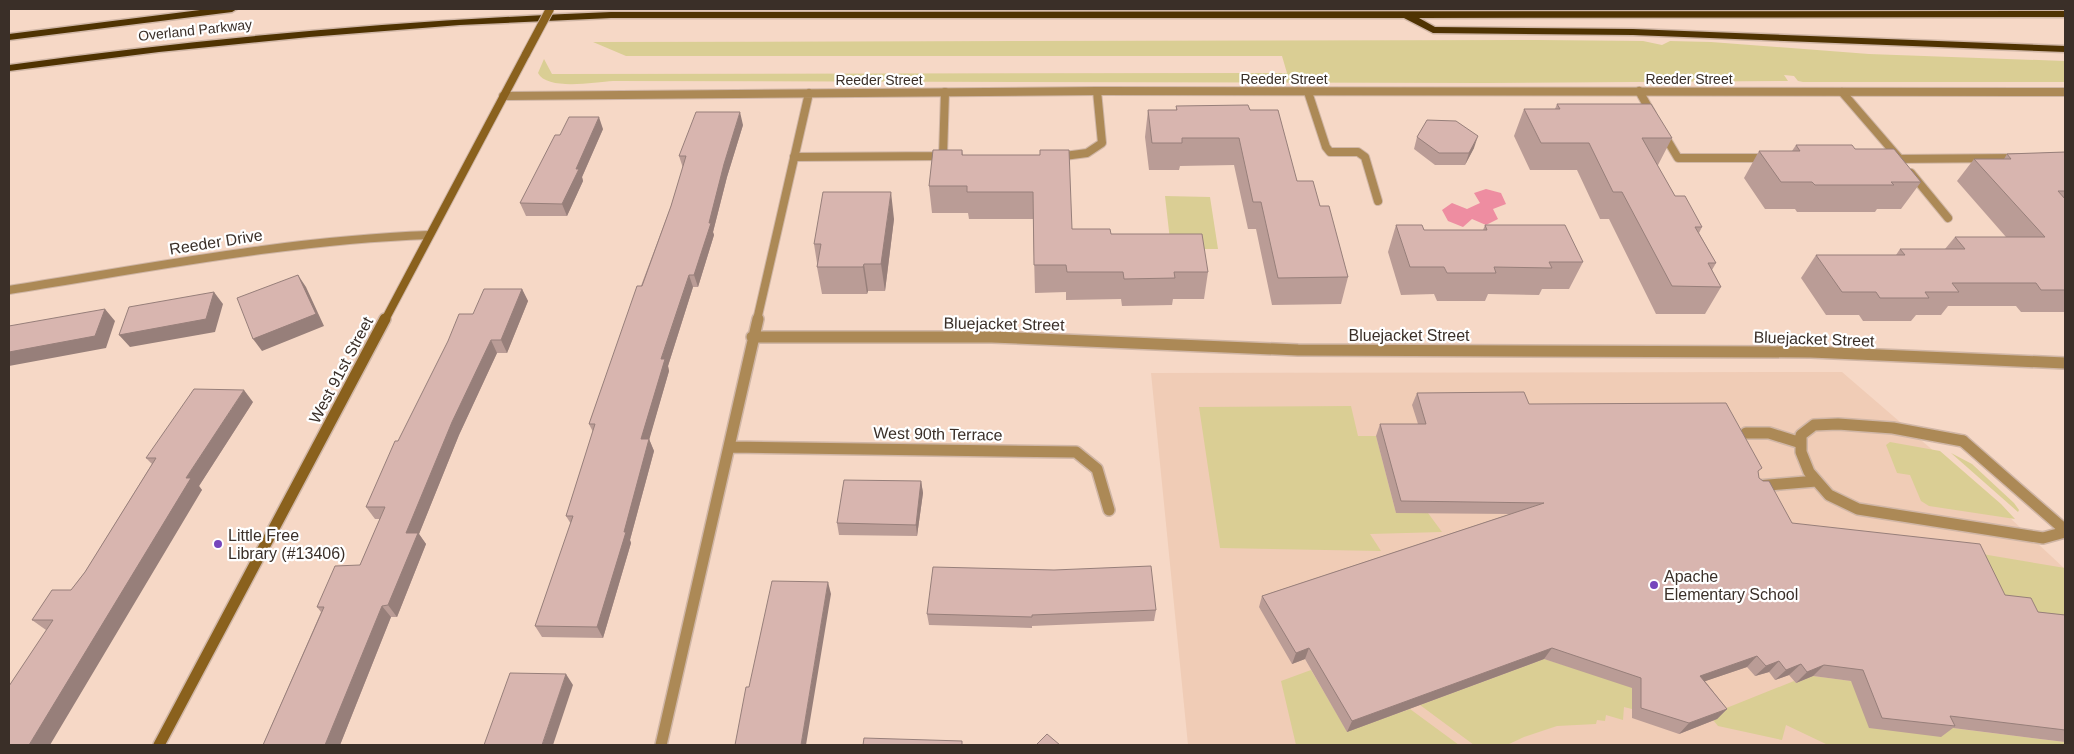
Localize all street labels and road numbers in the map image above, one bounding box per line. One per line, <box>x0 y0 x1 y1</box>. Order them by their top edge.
street label: Overland Parkway <box>137 16 253 44</box>
street label: Reeder Street <box>1240 71 1328 87</box>
street label: Reeder Street <box>1645 71 1733 87</box>
street label: Reeder Street <box>835 72 923 88</box>
street label: Reeder Drive <box>168 226 264 258</box>
street label: West 91st Street <box>306 313 376 426</box>
street label: Bluejacket Street <box>943 314 1065 334</box>
street label: Bluejacket Street <box>1349 327 1470 344</box>
street label: Bluejacket Street <box>1753 328 1875 350</box>
street label: West 90th Terrace <box>873 424 1003 444</box>

